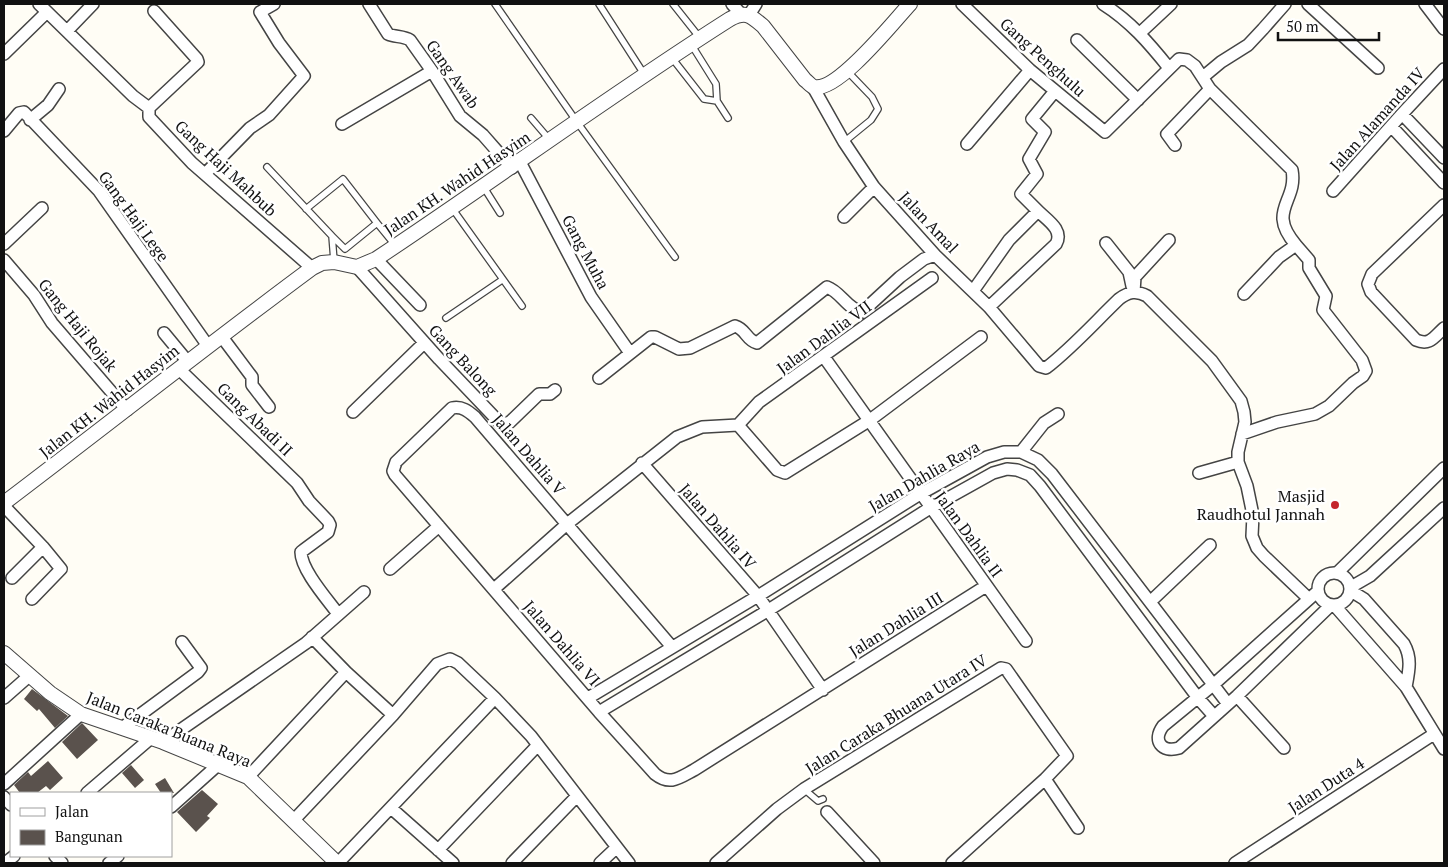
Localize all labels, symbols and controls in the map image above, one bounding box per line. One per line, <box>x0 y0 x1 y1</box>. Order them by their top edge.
scale bar <box>1278 10 1379 42</box>
street label: Gang Penghulu <box>995 13 1091 101</box>
text: 50 m <box>1286 16 1319 36</box>
street label: Gang Awab <box>421 35 485 113</box>
street label: Jalan Alamanda IV <box>1325 62 1429 175</box>
street label: Gang Haji Mahbub <box>170 115 282 221</box>
street label: Jalan KH. Wahid Hasyim <box>380 126 535 240</box>
street label: Gang Haji Lege <box>94 166 174 266</box>
street label: Jalan Amal <box>895 186 963 258</box>
street label: Gang Muha <box>557 211 615 293</box>
street label: Gang Haji Rojak <box>34 274 123 377</box>
street label: Jalan Dahlia VII <box>772 295 876 379</box>
street label: Gang Balong <box>424 319 502 401</box>
street label: Jalan KH. Wahid Hasyim <box>35 339 184 463</box>
street label: Gang Abadi II <box>212 377 298 461</box>
street label: Jalan Dahlia V <box>488 409 570 499</box>
street label: Jalan Dahlia Raya <box>865 435 983 517</box>
street label: Jalan Dahlia IV <box>675 478 761 574</box>
place label: Masjid Raudhotul Jannah <box>1197 485 1326 525</box>
street label: Jalan Dahlia II <box>930 486 1008 582</box>
marker: Masjid Raudhotul Jannah <box>1329 499 1341 511</box>
street label: Jalan Dahlia III <box>845 586 947 662</box>
street label: Jalan Dahlia VI <box>519 596 605 690</box>
street label: Jalan Caraka Bhuana Utara IV <box>801 649 991 779</box>
street label: Jalan Caraka Buana Raya <box>83 686 255 772</box>
street label: Jalan Duta 4 <box>1284 752 1369 818</box>
legend <box>10 792 172 857</box>
text: Jalan <box>55 801 89 821</box>
text: Bangunan <box>55 826 123 846</box>

